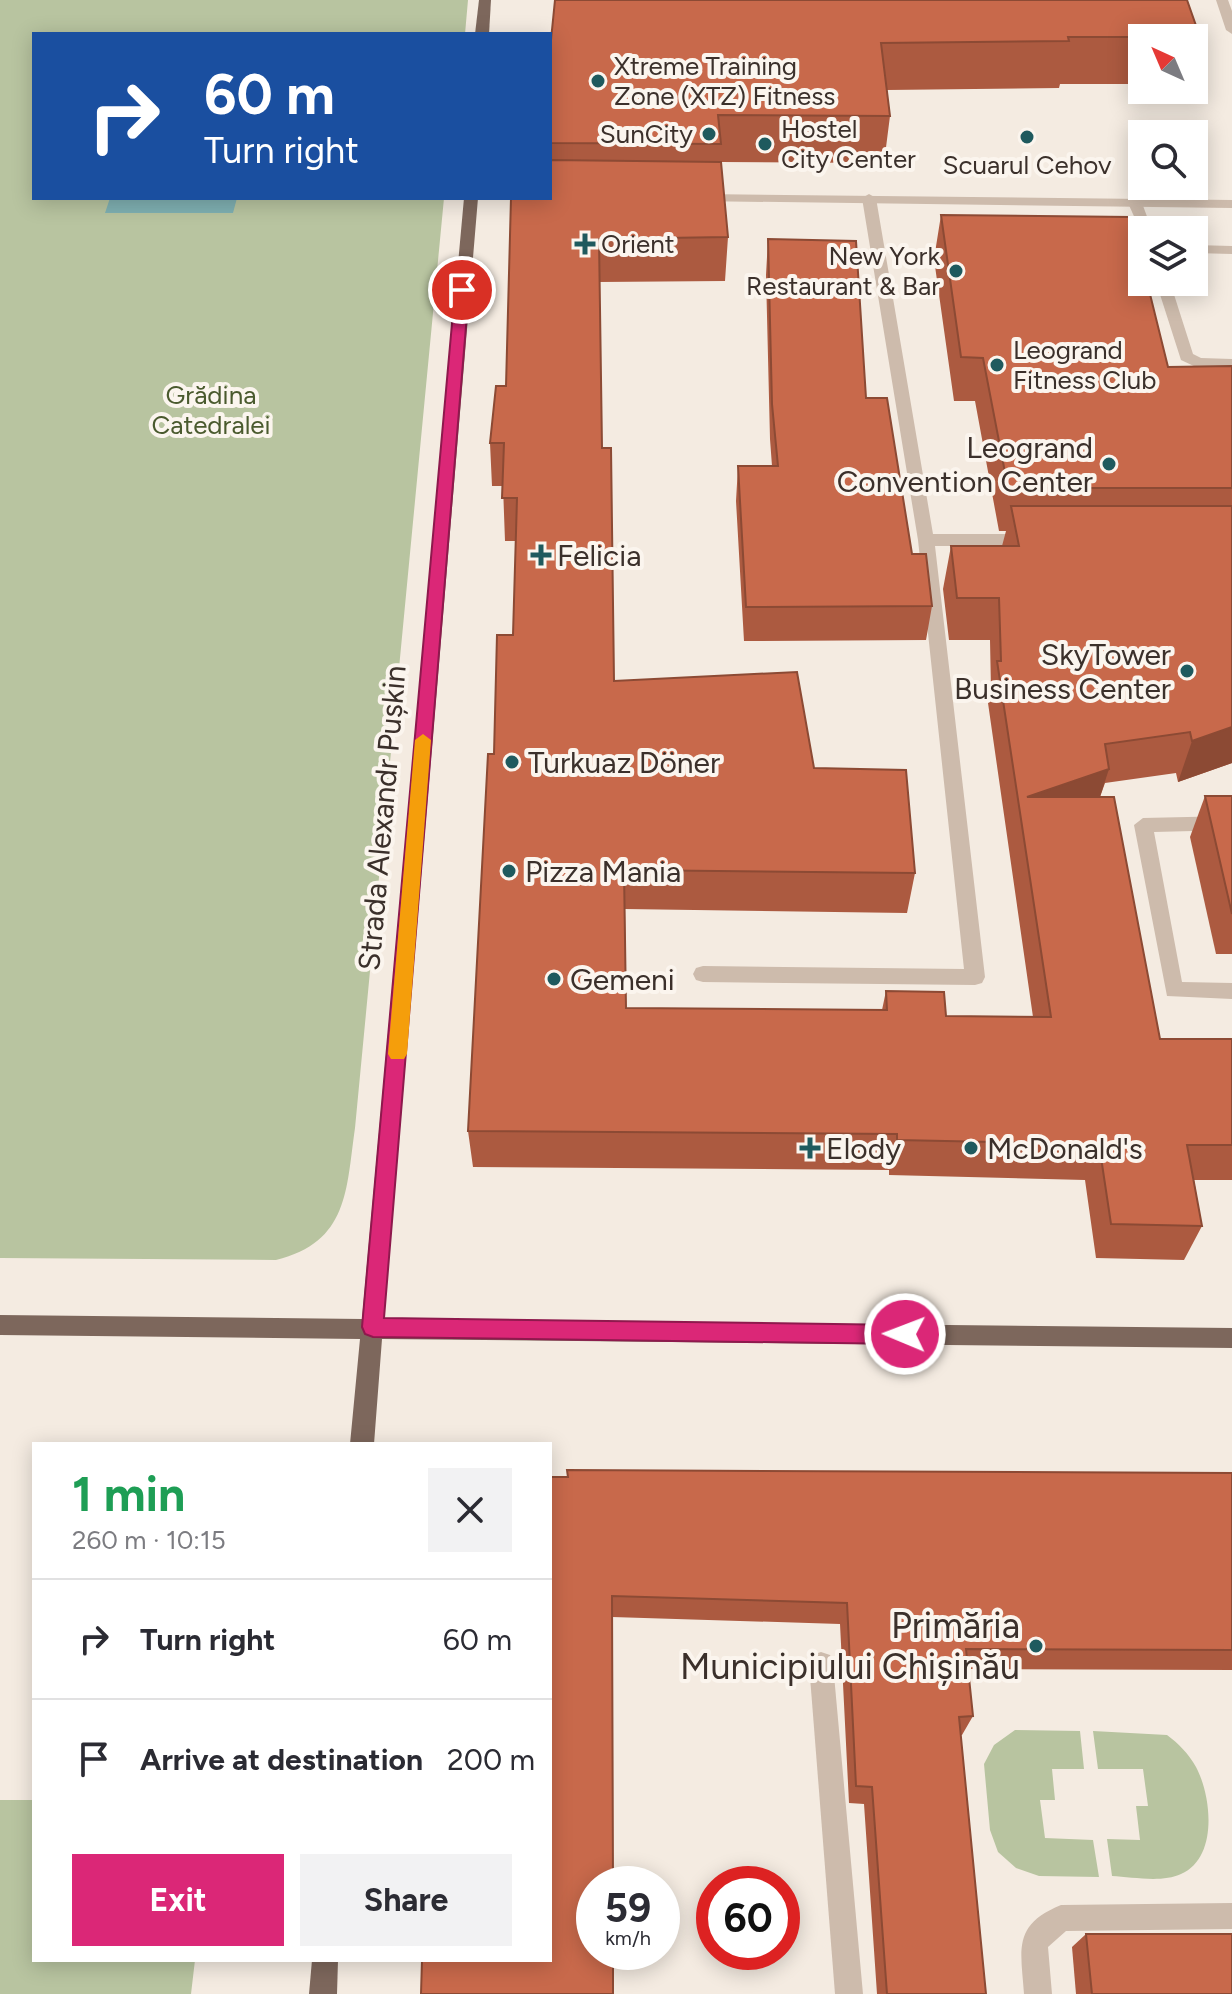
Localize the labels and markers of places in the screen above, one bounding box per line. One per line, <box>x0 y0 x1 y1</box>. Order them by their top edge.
place label: Xtreme Training Zone (XTZ) Fitness <box>614 50 836 112</box>
marker: Xtreme Training Zone (XTZ) Fitness <box>589 72 607 90</box>
place label: Hostel City Center <box>781 113 916 175</box>
place label: SunCity <box>600 118 693 150</box>
marker: SunCity <box>700 125 718 143</box>
marker: Scuarul Cehov <box>1018 128 1036 146</box>
marker: Hostel City Center <box>756 135 774 153</box>
place label: Scuarul Cehov <box>943 149 1112 181</box>
place label: Orient <box>601 228 675 260</box>
marker: Orient <box>576 235 594 253</box>
place label: New York Restaurant & Bar <box>746 240 940 302</box>
pin <box>428 256 496 324</box>
marker: New York Restaurant & Bar <box>947 262 965 280</box>
place label: Leogrand Fitness Club <box>1013 334 1157 396</box>
marker: Leogrand Fitness Club <box>988 356 1006 374</box>
place label: Leogrand Convention Center <box>837 429 1093 500</box>
marker: Leogrand Convention Center <box>1100 455 1118 473</box>
place label: Felicia <box>557 537 642 574</box>
marker: Felicia <box>532 546 550 564</box>
place label: SkyTower Business Center <box>954 636 1171 707</box>
marker: SkyTower Business Center <box>1178 662 1196 680</box>
place label: Turkuaz Döner <box>528 744 720 781</box>
marker: Turkuaz Döner <box>503 753 521 771</box>
place label: Pizza Mania <box>525 853 681 890</box>
marker: Pizza Mania <box>500 862 518 880</box>
place label: Gemeni <box>570 961 675 998</box>
marker: Gemeni <box>545 970 563 988</box>
place label: Elody <box>826 1130 901 1167</box>
place label: McDonald's <box>987 1130 1143 1167</box>
marker: Elody <box>801 1139 819 1157</box>
marker: McDonald's <box>962 1139 980 1157</box>
place label: Primăria Municipiului Chișinău <box>680 1604 1020 1688</box>
marker: Primăria Municipiului Chișinău <box>1027 1637 1045 1655</box>

